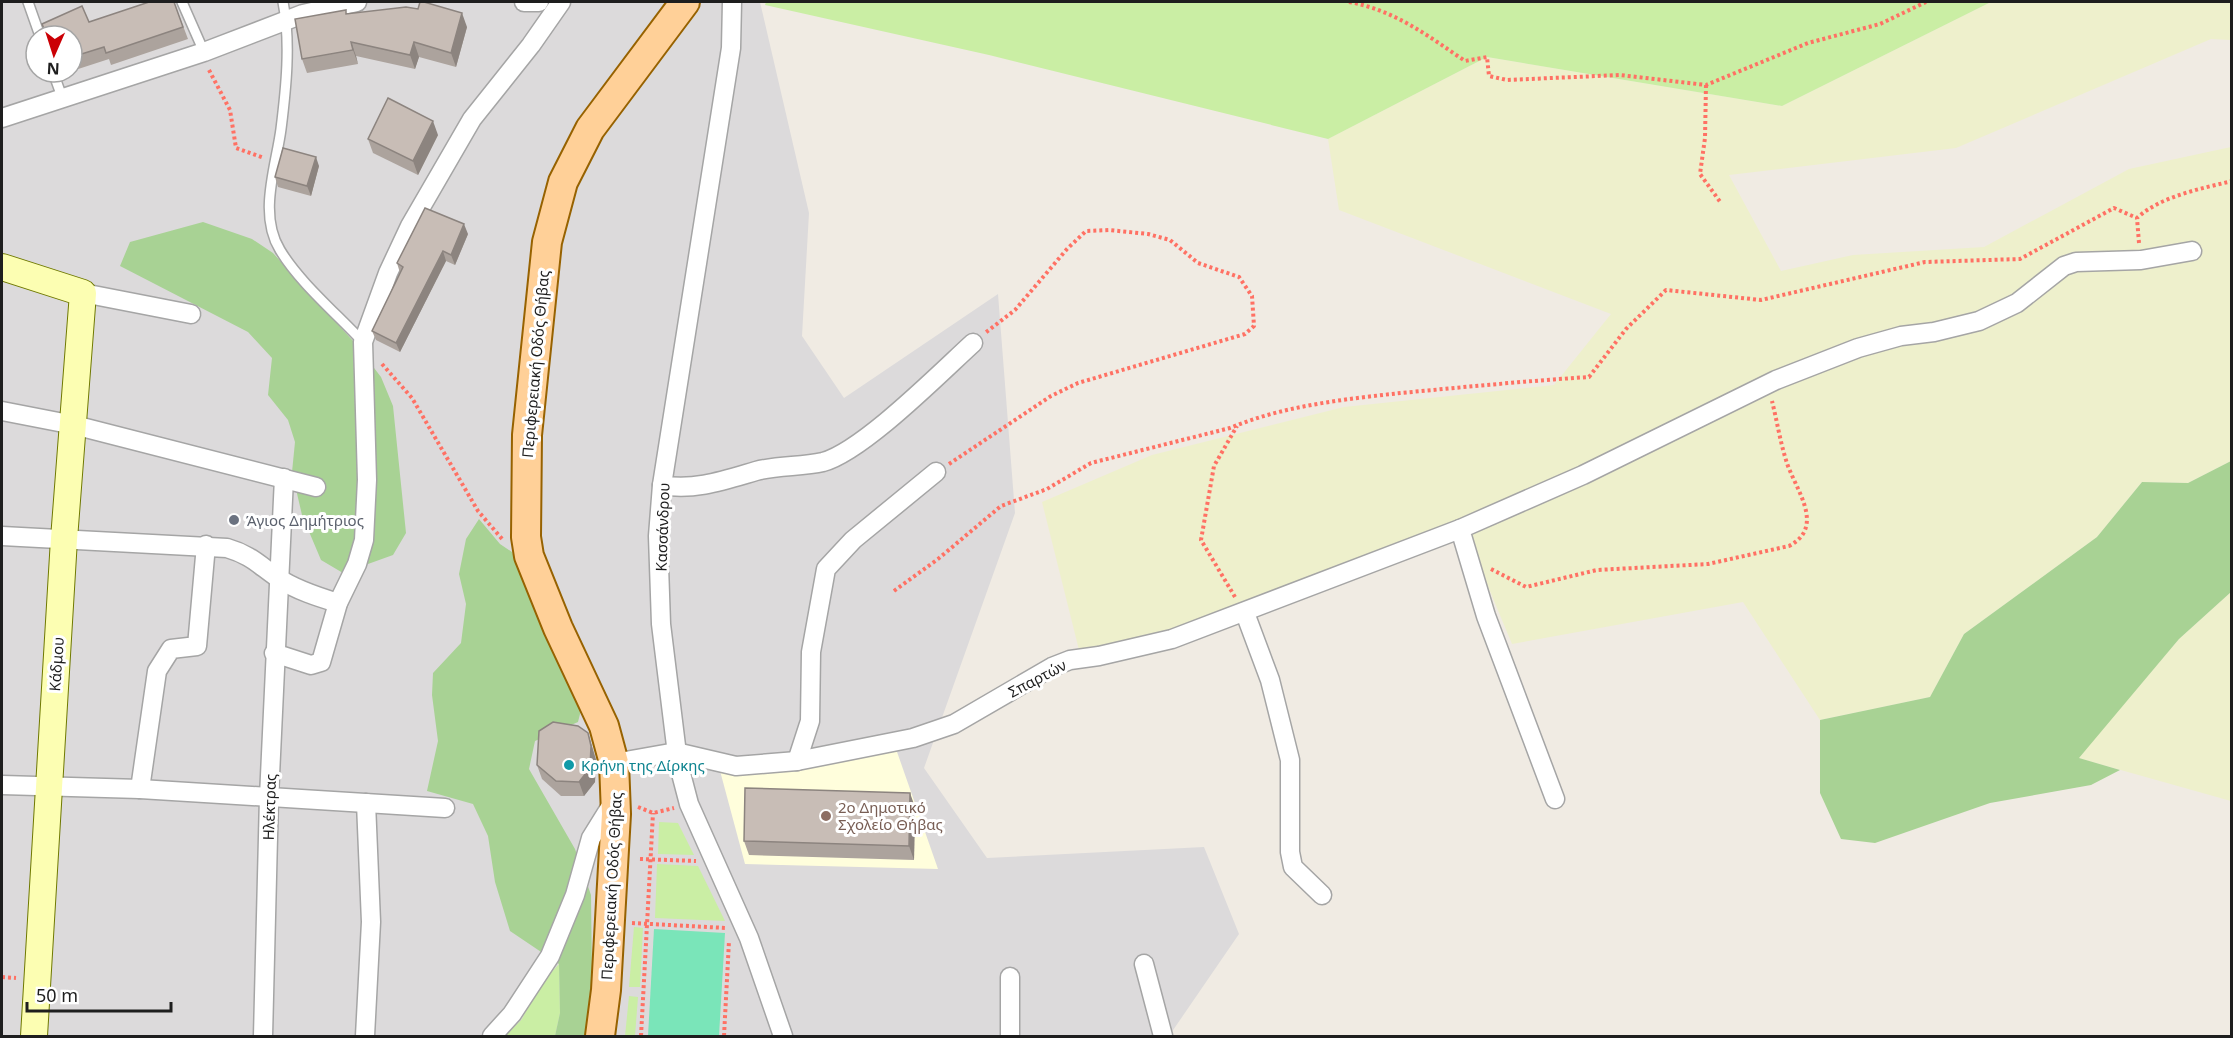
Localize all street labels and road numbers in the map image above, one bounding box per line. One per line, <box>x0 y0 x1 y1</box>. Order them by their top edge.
street label: Περιφερειακή Οδός Θήβας <box>517 269 553 459</box>
street label: Κασσάνδρου <box>650 482 674 572</box>
street label: Κάδμου <box>44 636 68 692</box>
street label: Σπαρτών <box>1005 654 1070 702</box>
street label: Ηλέκτρας <box>258 773 280 841</box>
street label: Περιφερειακή Οδός Θήβας <box>596 792 626 980</box>

